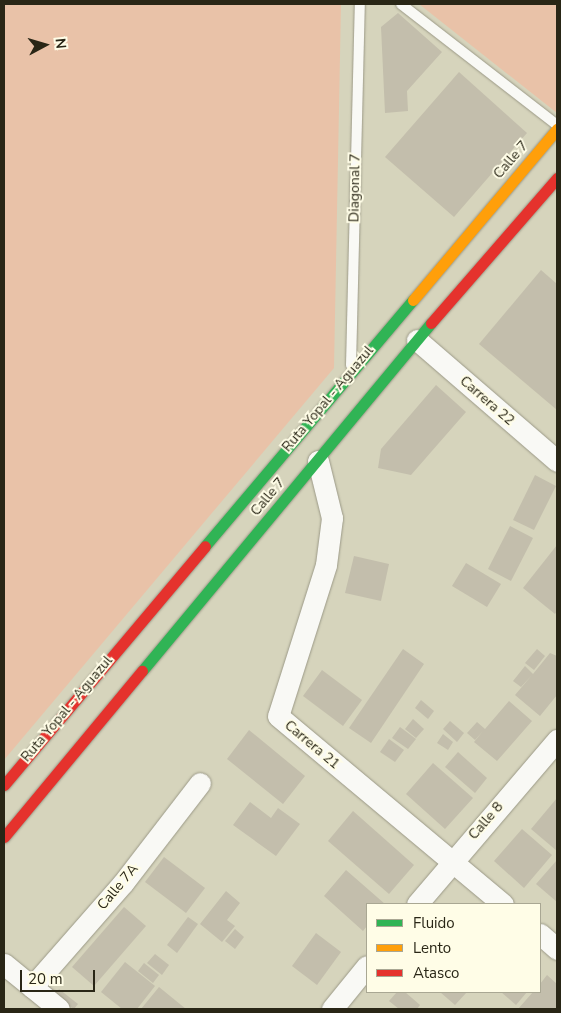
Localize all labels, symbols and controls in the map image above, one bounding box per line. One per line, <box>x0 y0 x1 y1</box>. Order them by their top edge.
north arrow <box>20 20 70 70</box>
text: N <box>50 37 70 50</box>
street label: Calle 7 <box>490 138 532 182</box>
street label: Diagonal 7 <box>346 154 364 222</box>
street label: Ruta Yopal - Aguazul <box>279 343 377 455</box>
street label: Carrera 22 <box>456 373 518 429</box>
street label: Calle 7 <box>247 475 289 519</box>
street label: Ruta Yopal - Aguazul <box>18 653 116 765</box>
street label: Carrera 21 <box>281 717 343 773</box>
street label: Calle 8 <box>465 799 507 843</box>
street label: Calle 7A <box>94 861 142 913</box>
legend <box>366 903 541 993</box>
text: Fluido <box>413 913 455 933</box>
text: Lento <box>413 938 451 958</box>
scale bar <box>22 960 98 992</box>
text: Atasco <box>413 963 459 983</box>
text: 20 m <box>28 969 63 989</box>

